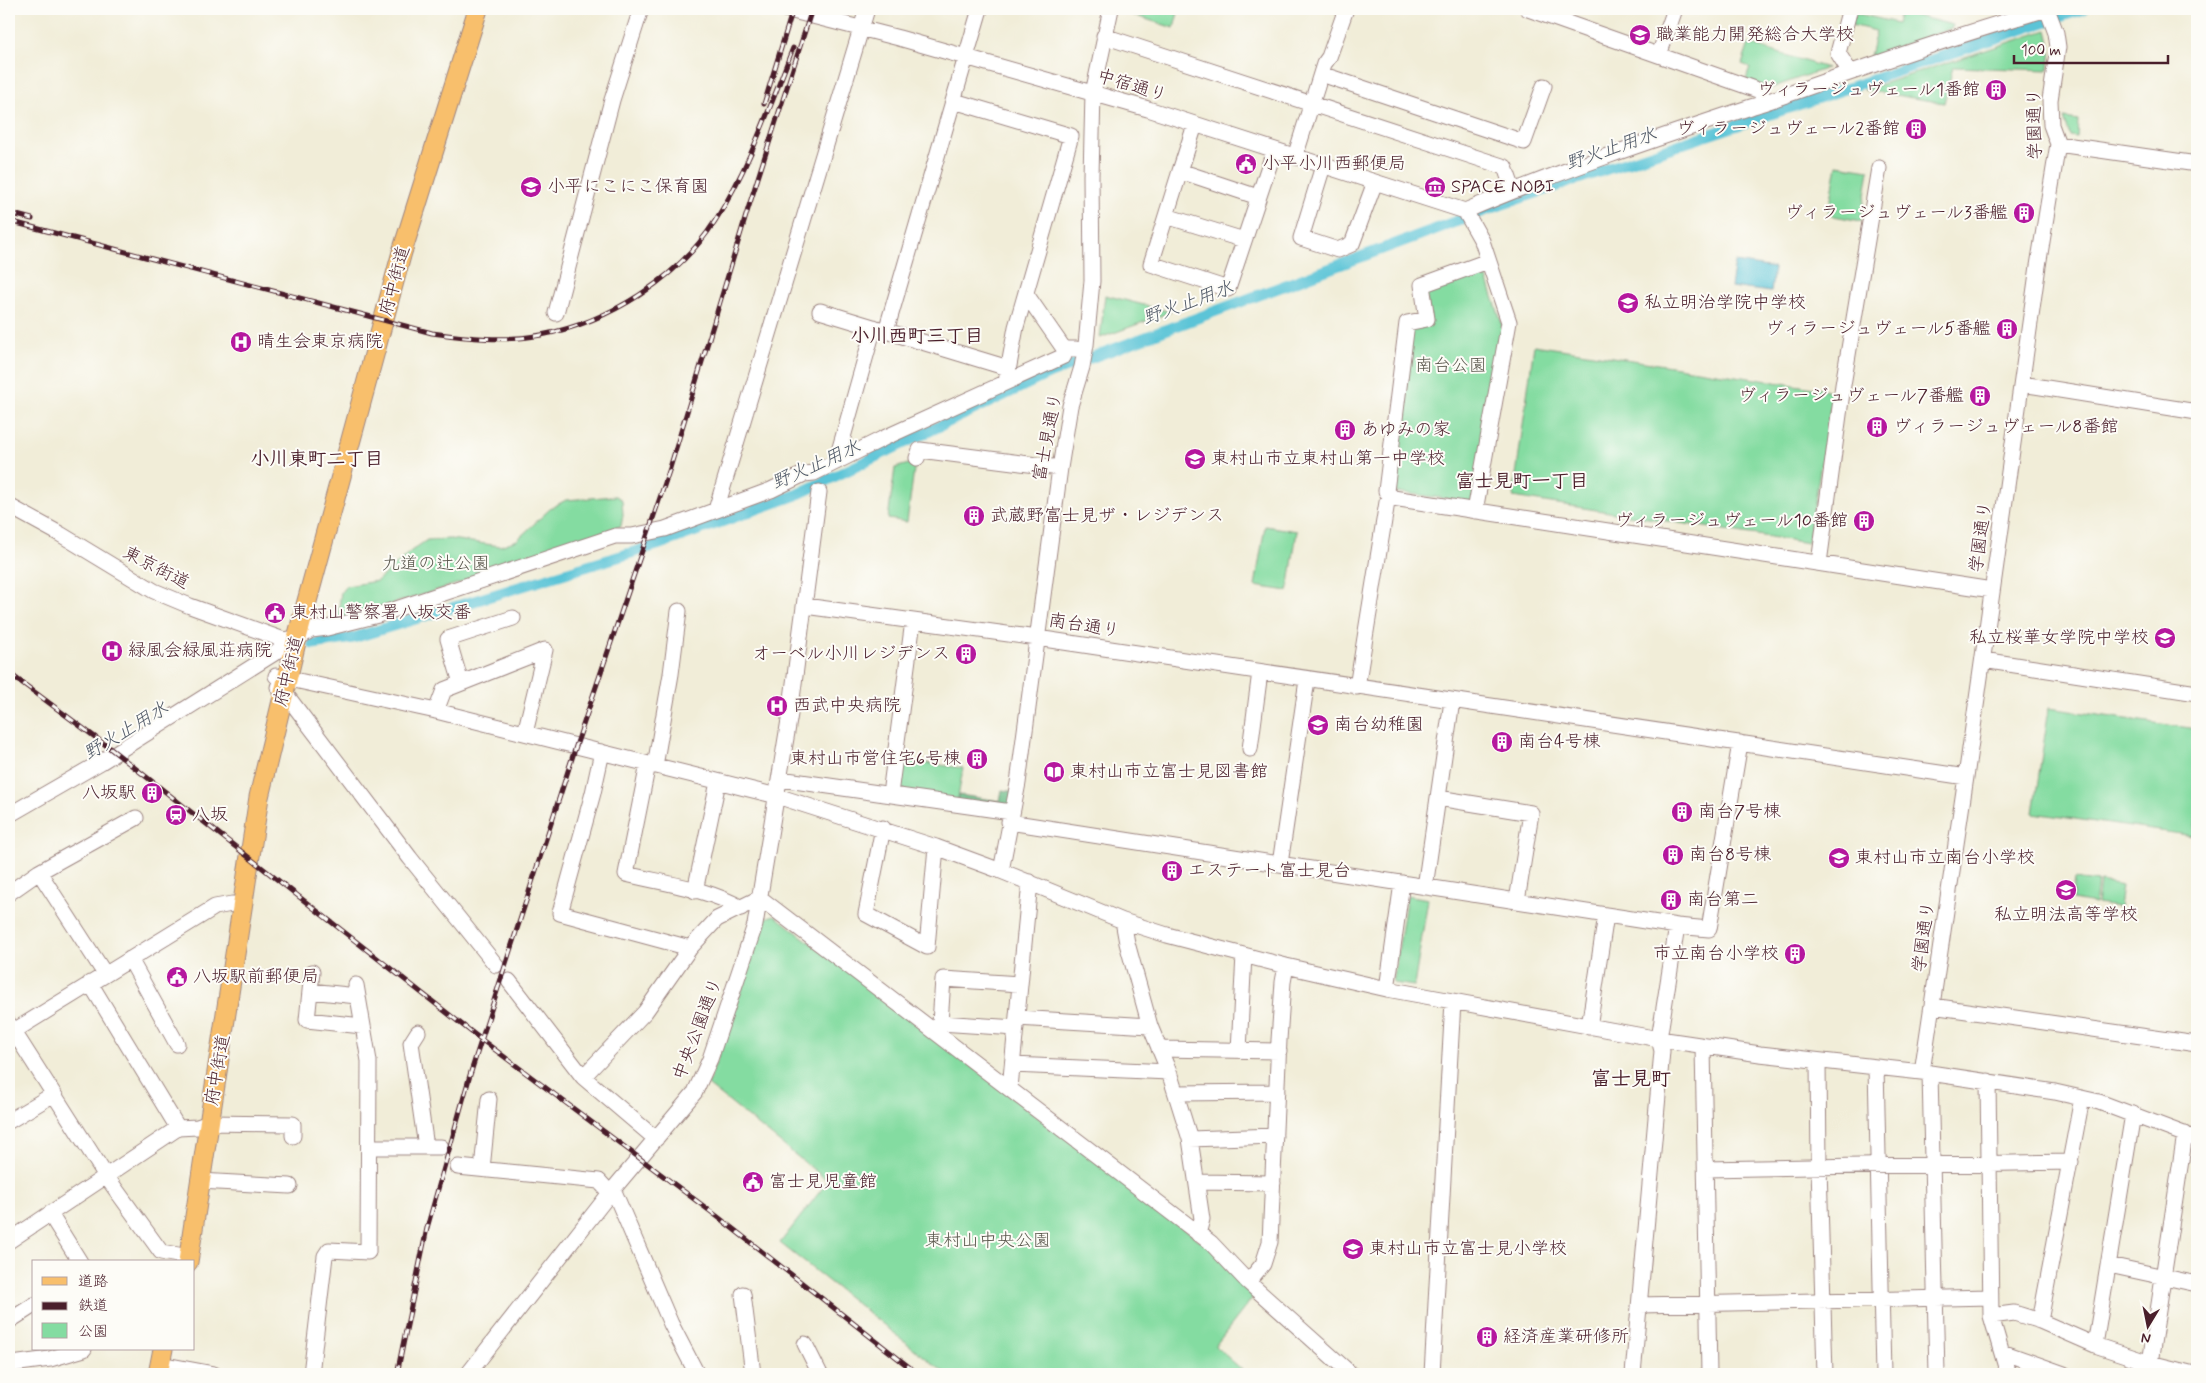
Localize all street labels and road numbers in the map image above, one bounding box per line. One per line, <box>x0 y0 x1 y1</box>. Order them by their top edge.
street label: 中宿通り <box>1094 64 1170 108</box>
street label: 学園通り <box>2022 88 2048 160</box>
street label: 府中街道 <box>374 243 416 319</box>
street label: 富士見通り <box>1028 391 1068 483</box>
street label: 学園通り <box>1964 500 1998 574</box>
street label: 東京街道 <box>118 541 194 595</box>
street label: 南台通り <box>1047 609 1121 643</box>
street label: 府中街道 <box>269 633 309 709</box>
street label: 学園通り <box>1907 900 1941 974</box>
street label: 中央公園通り <box>667 974 729 1084</box>
street label: 府中街道 <box>200 1032 236 1108</box>

